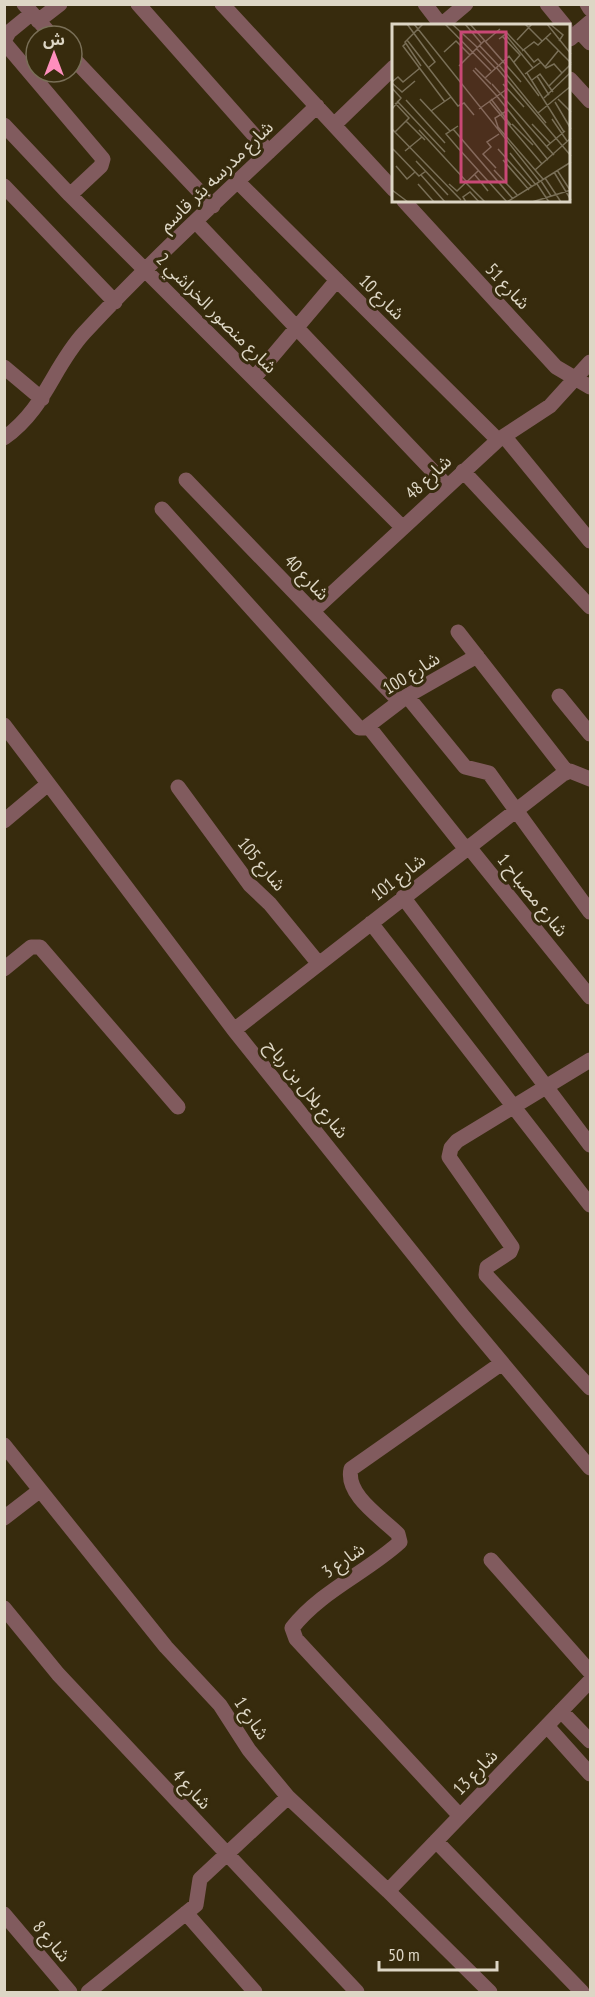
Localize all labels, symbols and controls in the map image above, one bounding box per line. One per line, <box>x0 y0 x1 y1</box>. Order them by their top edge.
north arrow <box>24 24 84 84</box>
inset map <box>392 24 571 202</box>
text: ش <box>43 29 65 49</box>
street label: شارع مدرسه بئر قاسم <box>154 116 280 239</box>
street label: شارع منصور الخراشي 2 <box>150 248 282 380</box>
street label: شارع 51 <box>479 258 535 316</box>
street label: شارع 10 <box>352 269 410 327</box>
street label: شارع 48 <box>400 450 458 506</box>
street label: شارع 40 <box>277 549 334 607</box>
street label: شارع 100 <box>378 646 445 702</box>
street label: شارع 105 <box>231 832 291 898</box>
street label: شارع 101 <box>366 848 432 908</box>
street label: شارع مصباح 1 <box>490 849 573 943</box>
street label: شارع بلال بن رباح <box>258 1035 354 1145</box>
street label: شارع 3 <box>317 1537 371 1585</box>
street label: شارع 1 <box>227 1692 275 1746</box>
street label: شارع 13 <box>448 1744 505 1802</box>
street label: شارع 4 <box>165 1764 216 1816</box>
street label: شارع 8 <box>26 1916 76 1968</box>
scale bar <box>379 1934 498 1972</box>
text: 50 m <box>388 1943 420 1966</box>

